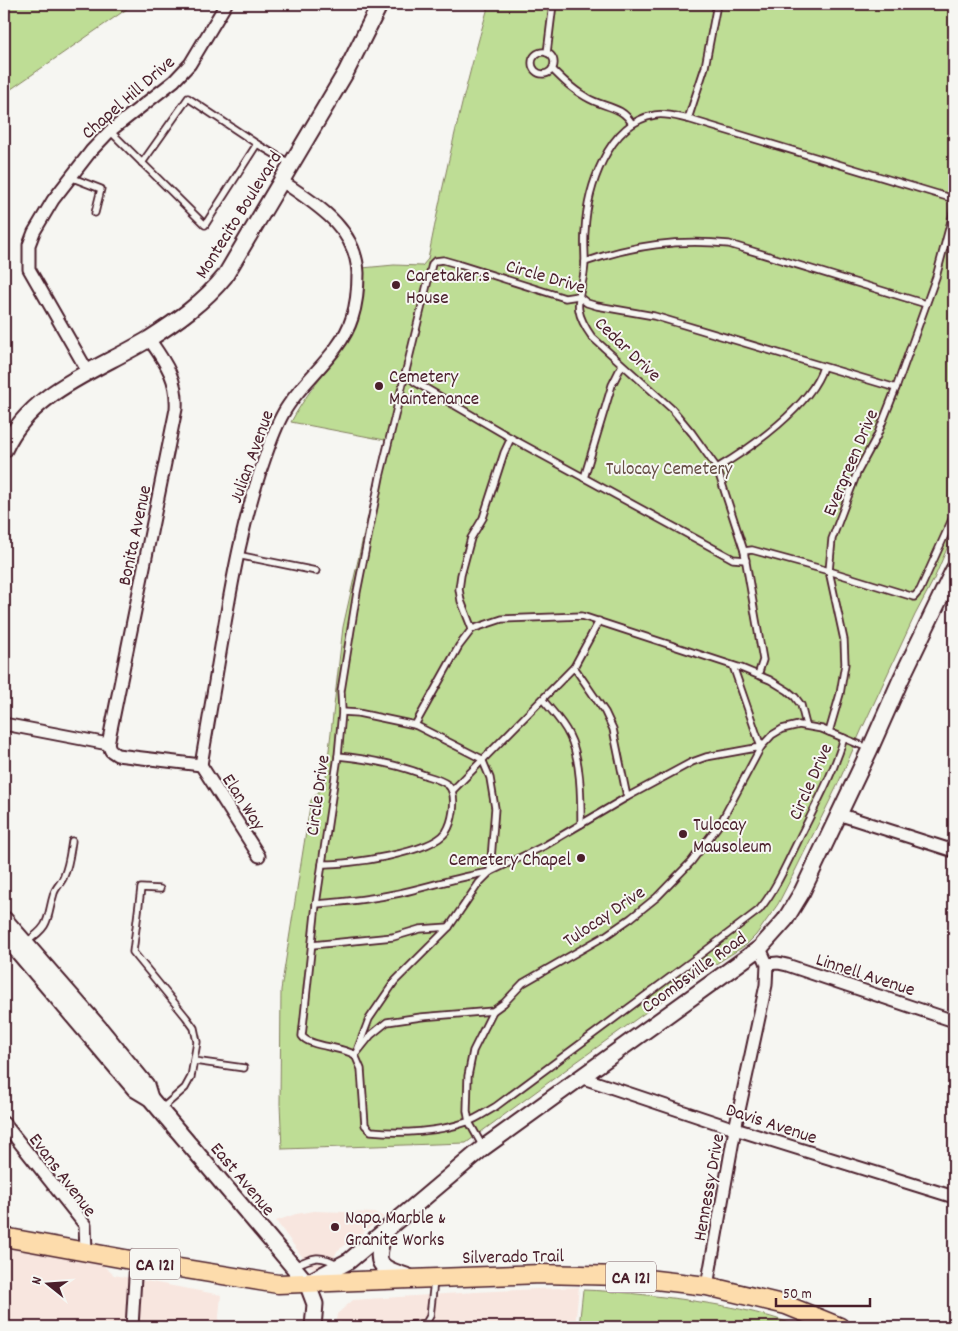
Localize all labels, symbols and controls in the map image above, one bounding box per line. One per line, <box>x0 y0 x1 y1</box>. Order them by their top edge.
street label: Chapel Hill Drive <box>77 50 182 147</box>
street label: Montecito Boulevard <box>190 147 290 285</box>
street label: Circle Drive <box>502 254 588 303</box>
place label: Caretaker.s House <box>406 264 490 313</box>
marker: Caretaker.s House <box>390 279 402 291</box>
street label: Cedar Drive <box>587 312 666 389</box>
place label: Cemetery Maintenance <box>389 365 479 414</box>
marker: Cemetery Maintenance <box>373 380 385 392</box>
street label: Evergreen Drive <box>818 406 887 521</box>
street label: Julian Avenue <box>224 407 283 507</box>
park label: Tulocay Cemetery <box>606 457 733 484</box>
street label: Bonita Avenue <box>113 483 160 588</box>
street label: Circle Drive <box>783 740 841 825</box>
street label: Circle Drive <box>300 753 338 838</box>
street label: Elan Way <box>214 769 271 837</box>
place label: Tulocay Mausoleum <box>693 813 772 862</box>
marker: Tulocay Mausoleum <box>677 828 689 840</box>
place label: Cemetery Chapel <box>449 848 571 875</box>
marker: Cemetery Chapel <box>575 852 587 864</box>
street label: Tulocay Drive <box>558 880 651 955</box>
street label: Coombsville Road <box>637 926 753 1021</box>
street label: Linnell Avenue <box>812 948 918 1005</box>
street label: Davis Avenue <box>722 1098 820 1153</box>
street label: Evans Avenue <box>21 1129 102 1224</box>
street label: Hennessy Drive <box>688 1132 733 1243</box>
street label: East Avenue <box>202 1138 280 1223</box>
place label: Napa Marble & Granite Works <box>345 1206 446 1255</box>
marker: Napa Marble & Granite Works <box>329 1221 341 1233</box>
street label: Silverado Trail <box>462 1244 565 1273</box>
road number: CA 121 <box>130 1248 180 1280</box>
north arrow <box>22 1258 72 1308</box>
road number: CA 121 <box>606 1262 656 1292</box>
text: N <box>27 1274 48 1287</box>
scale bar <box>776 1276 869 1308</box>
text: 50 m <box>783 1284 812 1306</box>

